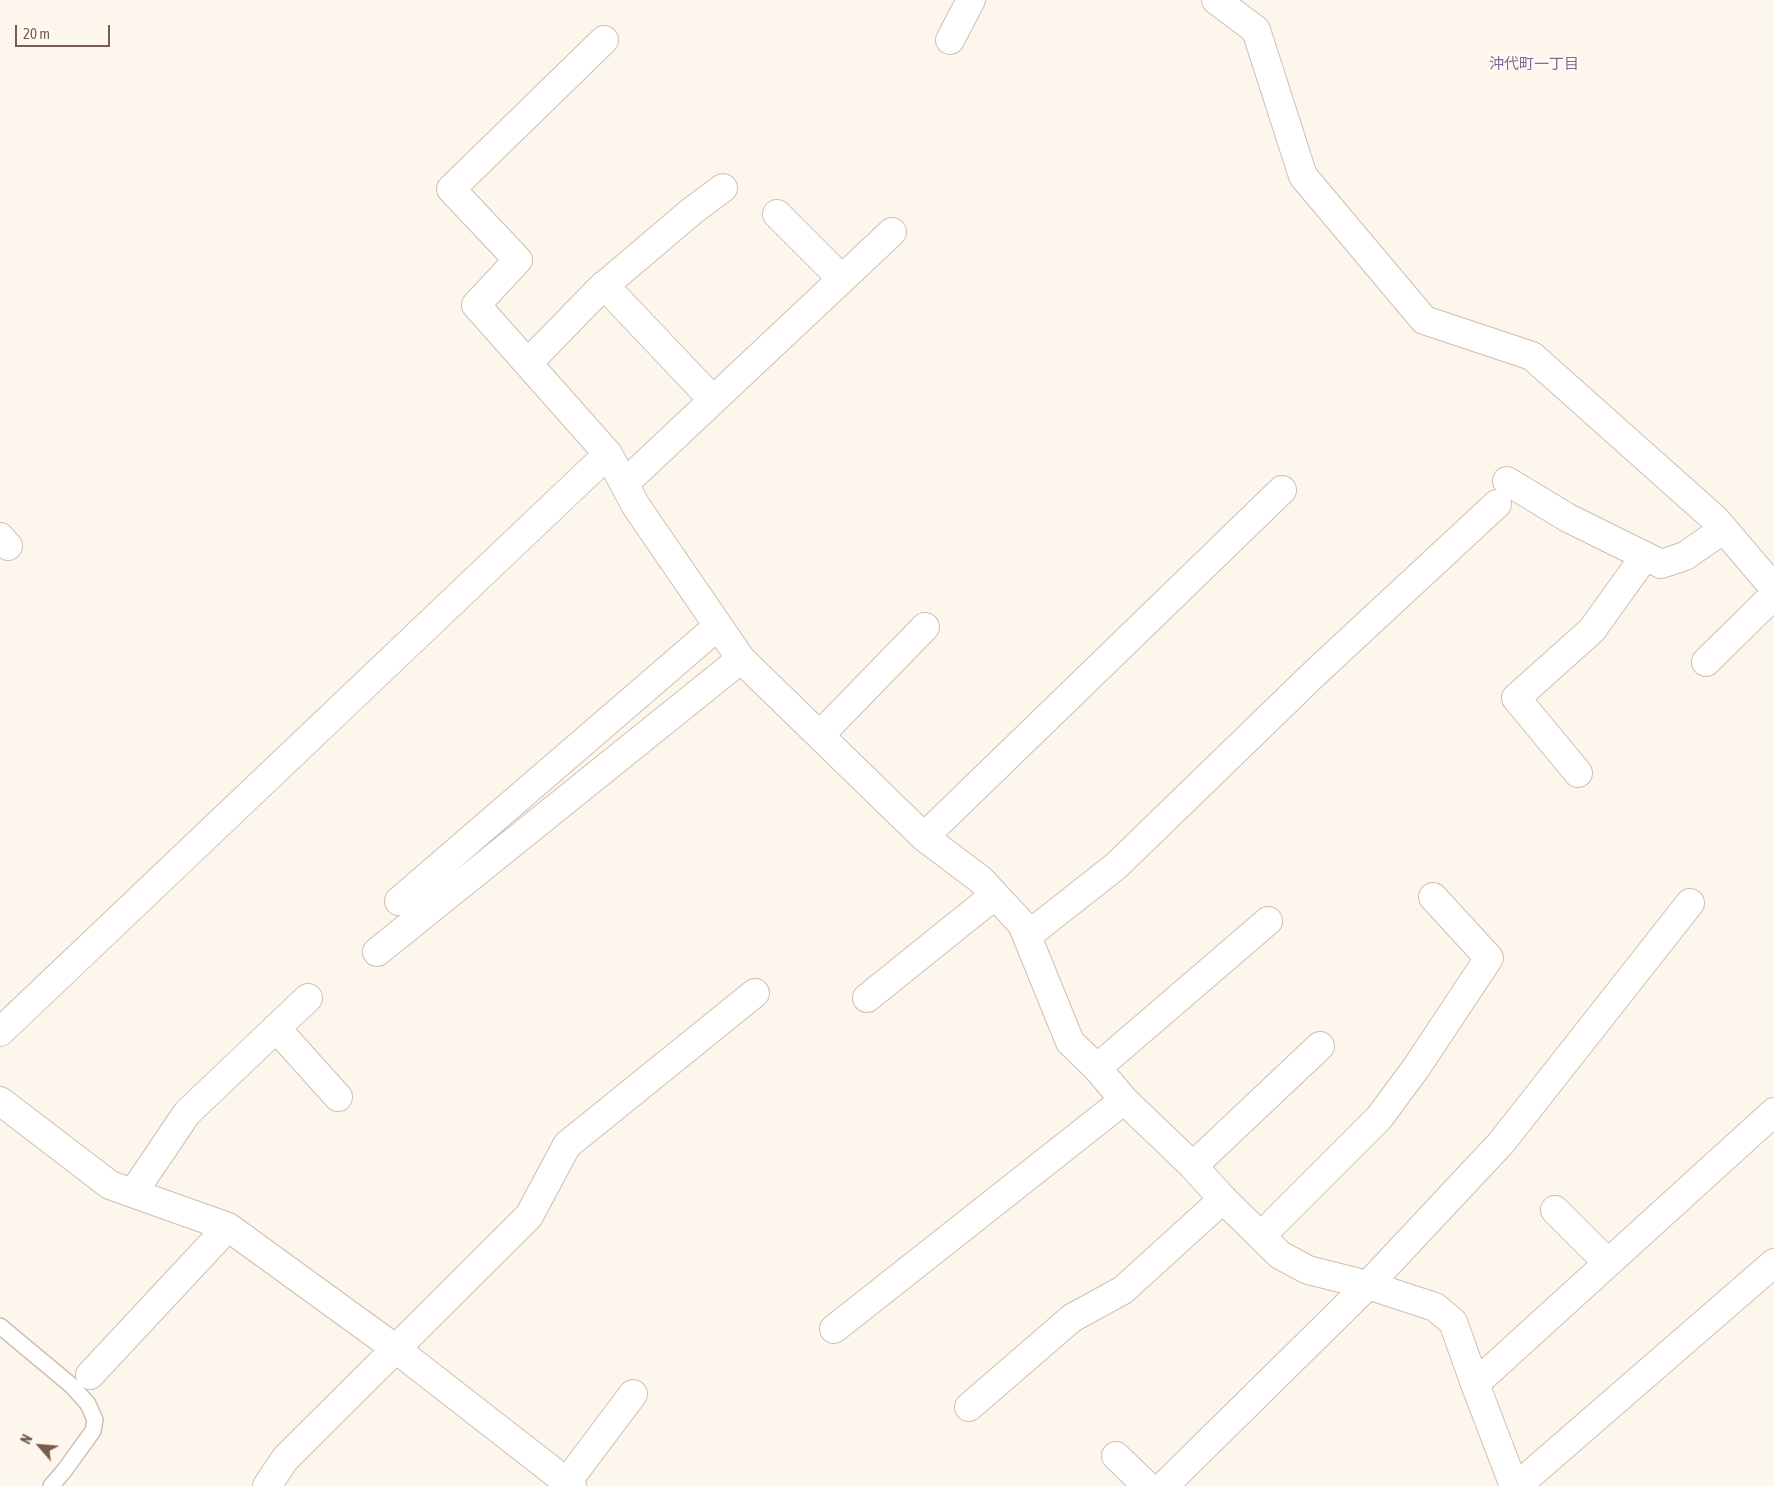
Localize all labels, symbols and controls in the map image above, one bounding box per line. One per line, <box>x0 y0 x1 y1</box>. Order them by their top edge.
scale bar <box>18 15 112 47</box>
text: 20 m <box>23 25 50 42</box>
district label: 沖代町一丁目 <box>1489 55 1579 73</box>
north arrow <box>15 1421 65 1471</box>
text: N <box>18 1432 36 1447</box>

